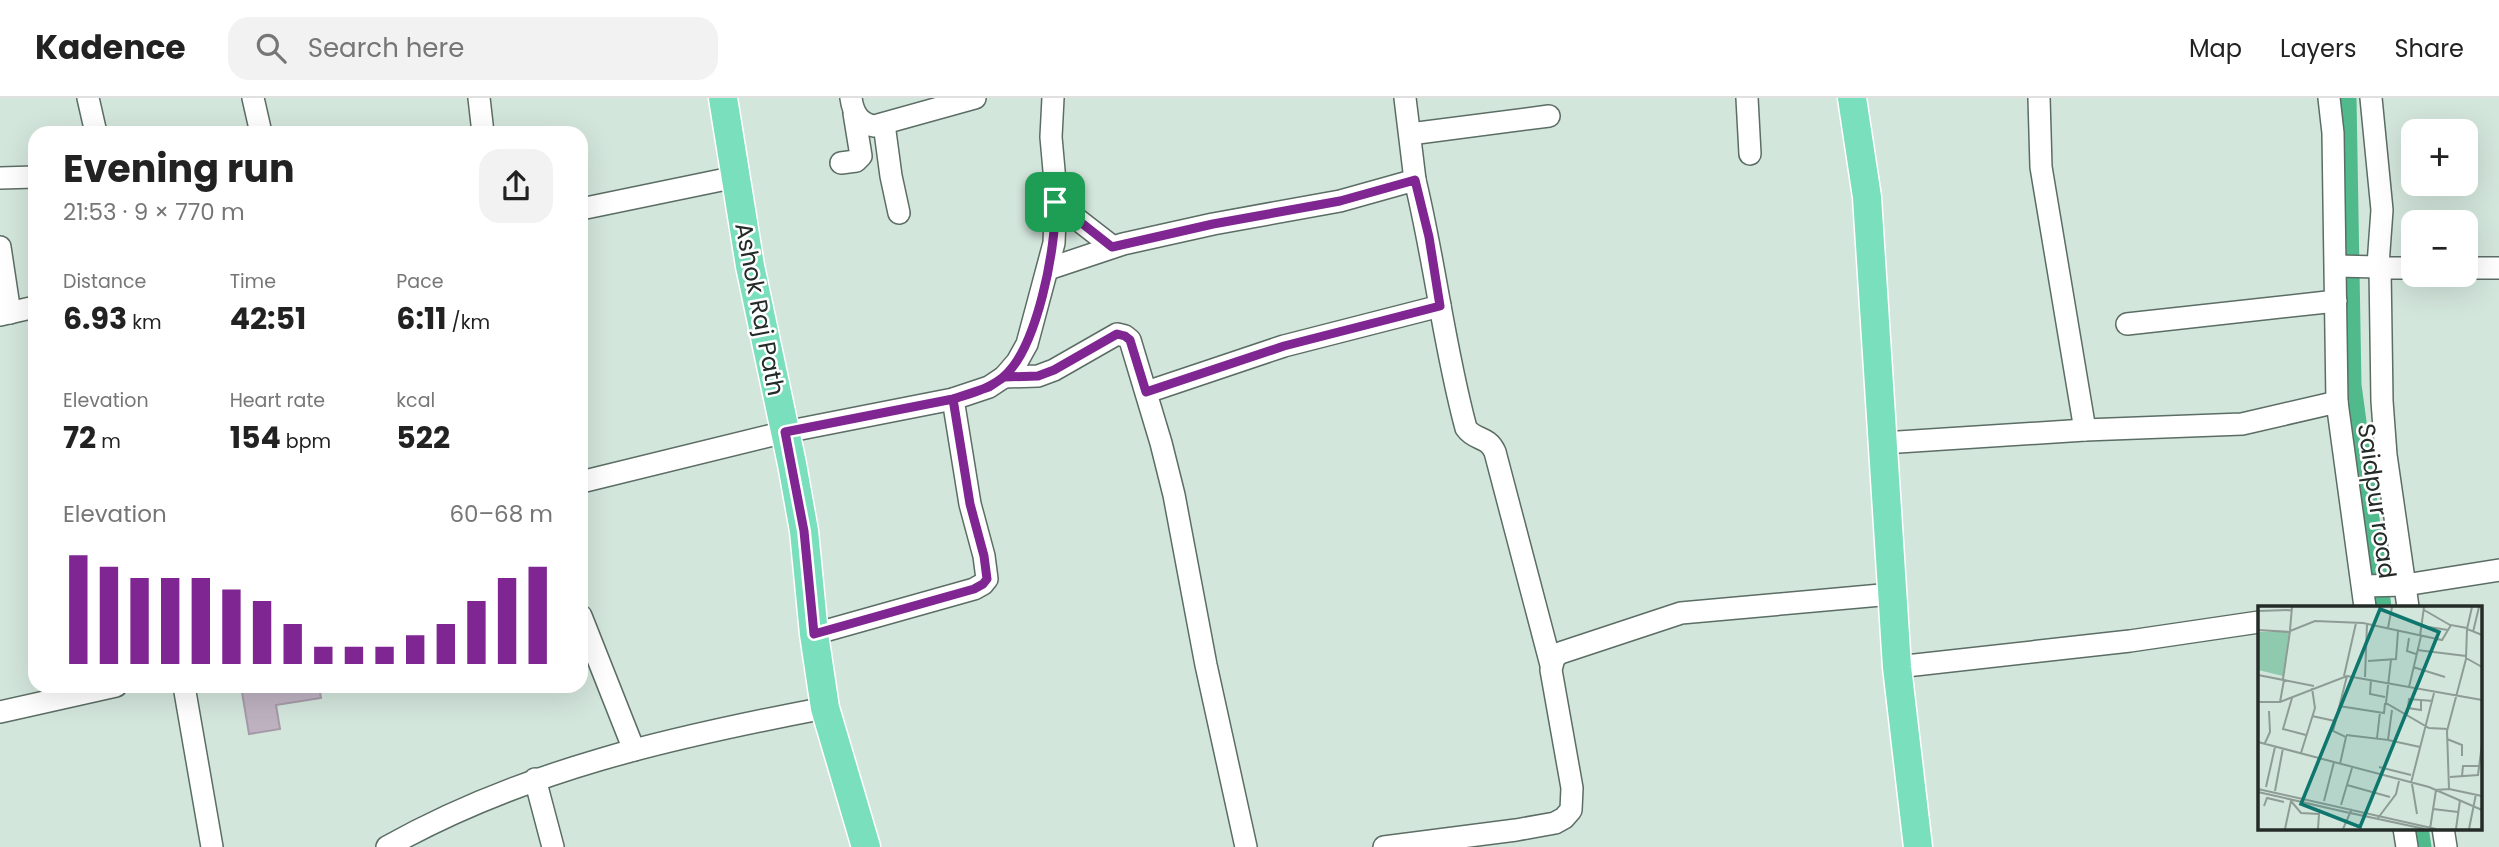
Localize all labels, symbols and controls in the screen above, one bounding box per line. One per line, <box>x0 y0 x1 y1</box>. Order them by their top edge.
search box <box>228 17 718 80</box>
text: Kadence <box>35 24 186 71</box>
icon: search <box>252 29 290 67</box>
text: Search here <box>308 30 464 66</box>
text: Map <box>2189 32 2242 65</box>
text: Layers <box>2280 32 2356 65</box>
text: Share <box>2394 32 2464 65</box>
map controls <box>2401 119 2478 287</box>
button: + <box>2401 119 2478 196</box>
text: Evening run <box>63 142 295 195</box>
button: share <box>479 149 553 223</box>
pin <box>1025 172 1085 232</box>
icon: arrive <box>1036 183 1074 221</box>
text: 21:53 · 9 × 770 m <box>63 196 245 228</box>
button: − <box>2401 210 2478 287</box>
street label: Ashok Raj Path <box>727 220 793 398</box>
text: Distance <box>63 268 146 295</box>
text: Time <box>230 268 276 295</box>
text: Pace <box>396 268 444 295</box>
text: 6.93 <box>63 297 127 340</box>
text: 42:51 <box>230 297 306 340</box>
text: 6:11 <box>396 297 447 340</box>
text: km <box>127 309 162 336</box>
text: /km <box>447 309 490 336</box>
text: Elevation <box>63 387 149 414</box>
text: Heart rate <box>230 387 325 414</box>
text: kcal <box>396 387 435 414</box>
text: 72 <box>63 416 96 459</box>
text: 154 <box>230 416 281 459</box>
text: 522 <box>396 416 450 459</box>
street label: Saidpur road <box>2350 421 2404 581</box>
text: m <box>96 428 121 455</box>
text: bpm <box>281 428 331 455</box>
text: Elevation <box>63 498 167 530</box>
text: 60–68 m <box>449 498 553 530</box>
inset map <box>2258 606 2482 830</box>

